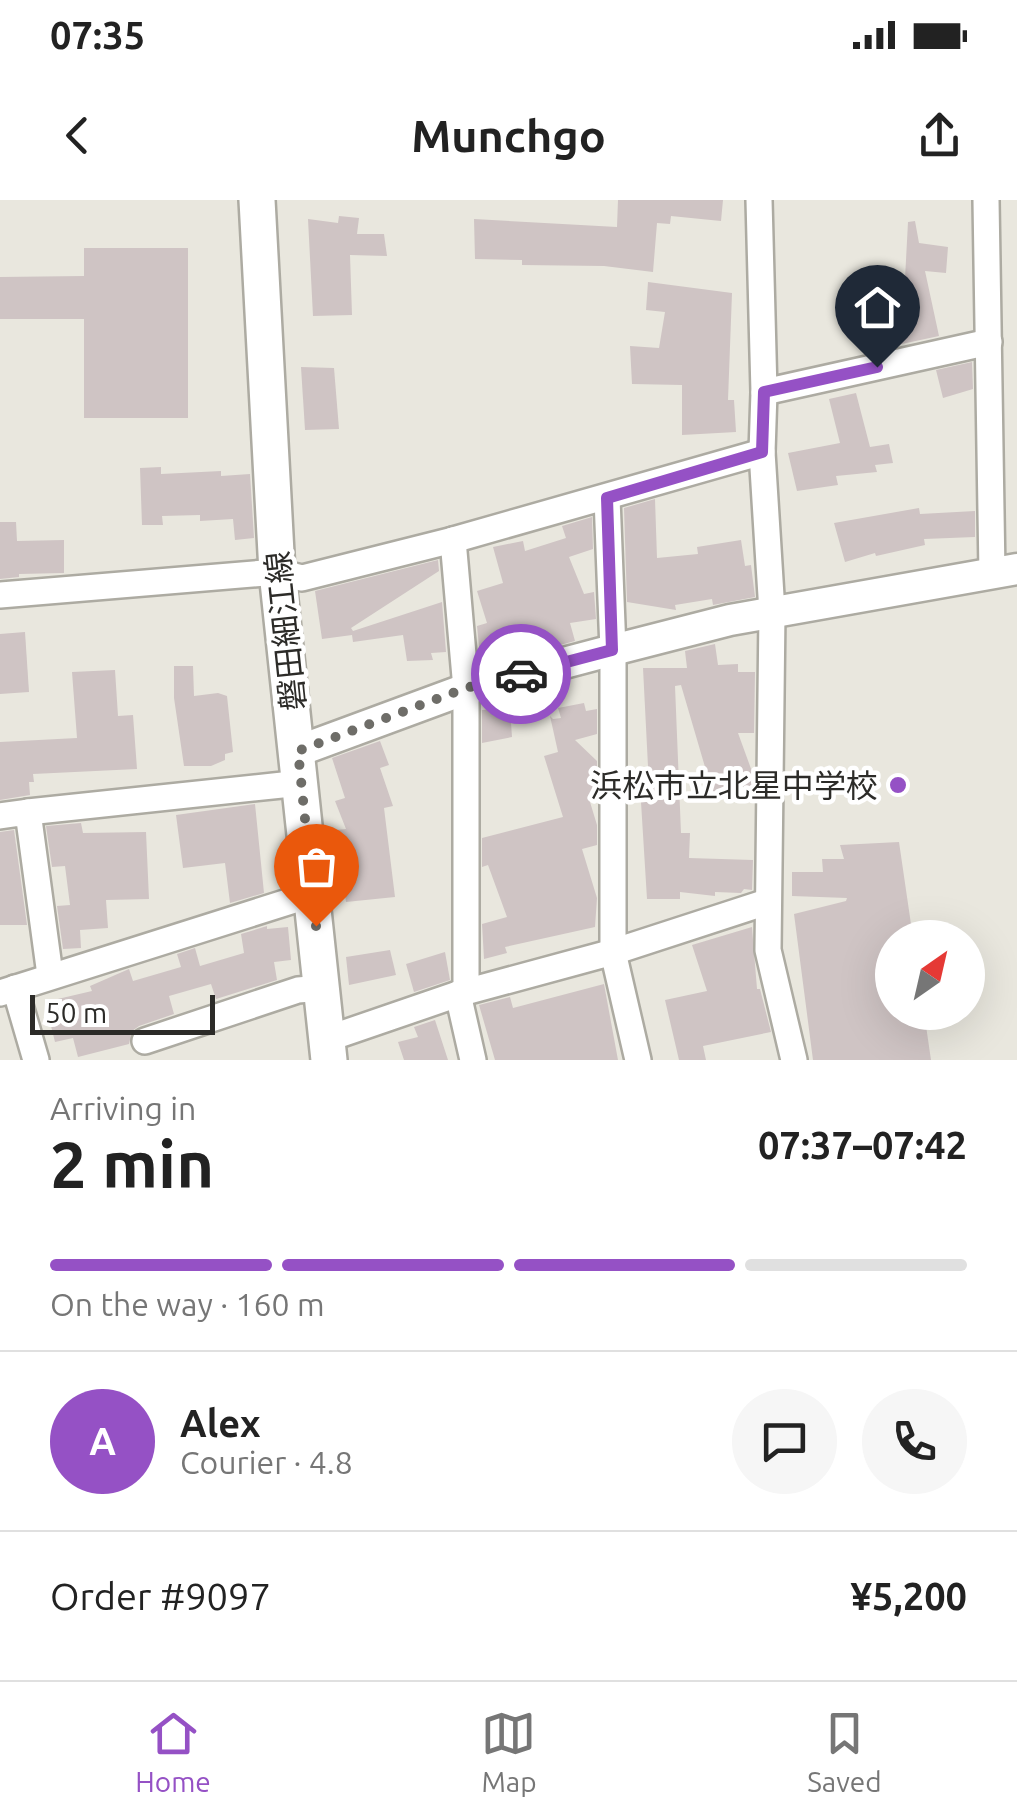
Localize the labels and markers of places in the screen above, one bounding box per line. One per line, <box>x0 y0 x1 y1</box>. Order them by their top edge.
pin <box>835 265 920 368</box>
place label: 浜松市立北星中学校 <box>590 767 878 803</box>
marker: 浜松市立北星中学校 <box>887 774 909 796</box>
pin <box>274 824 359 927</box>

